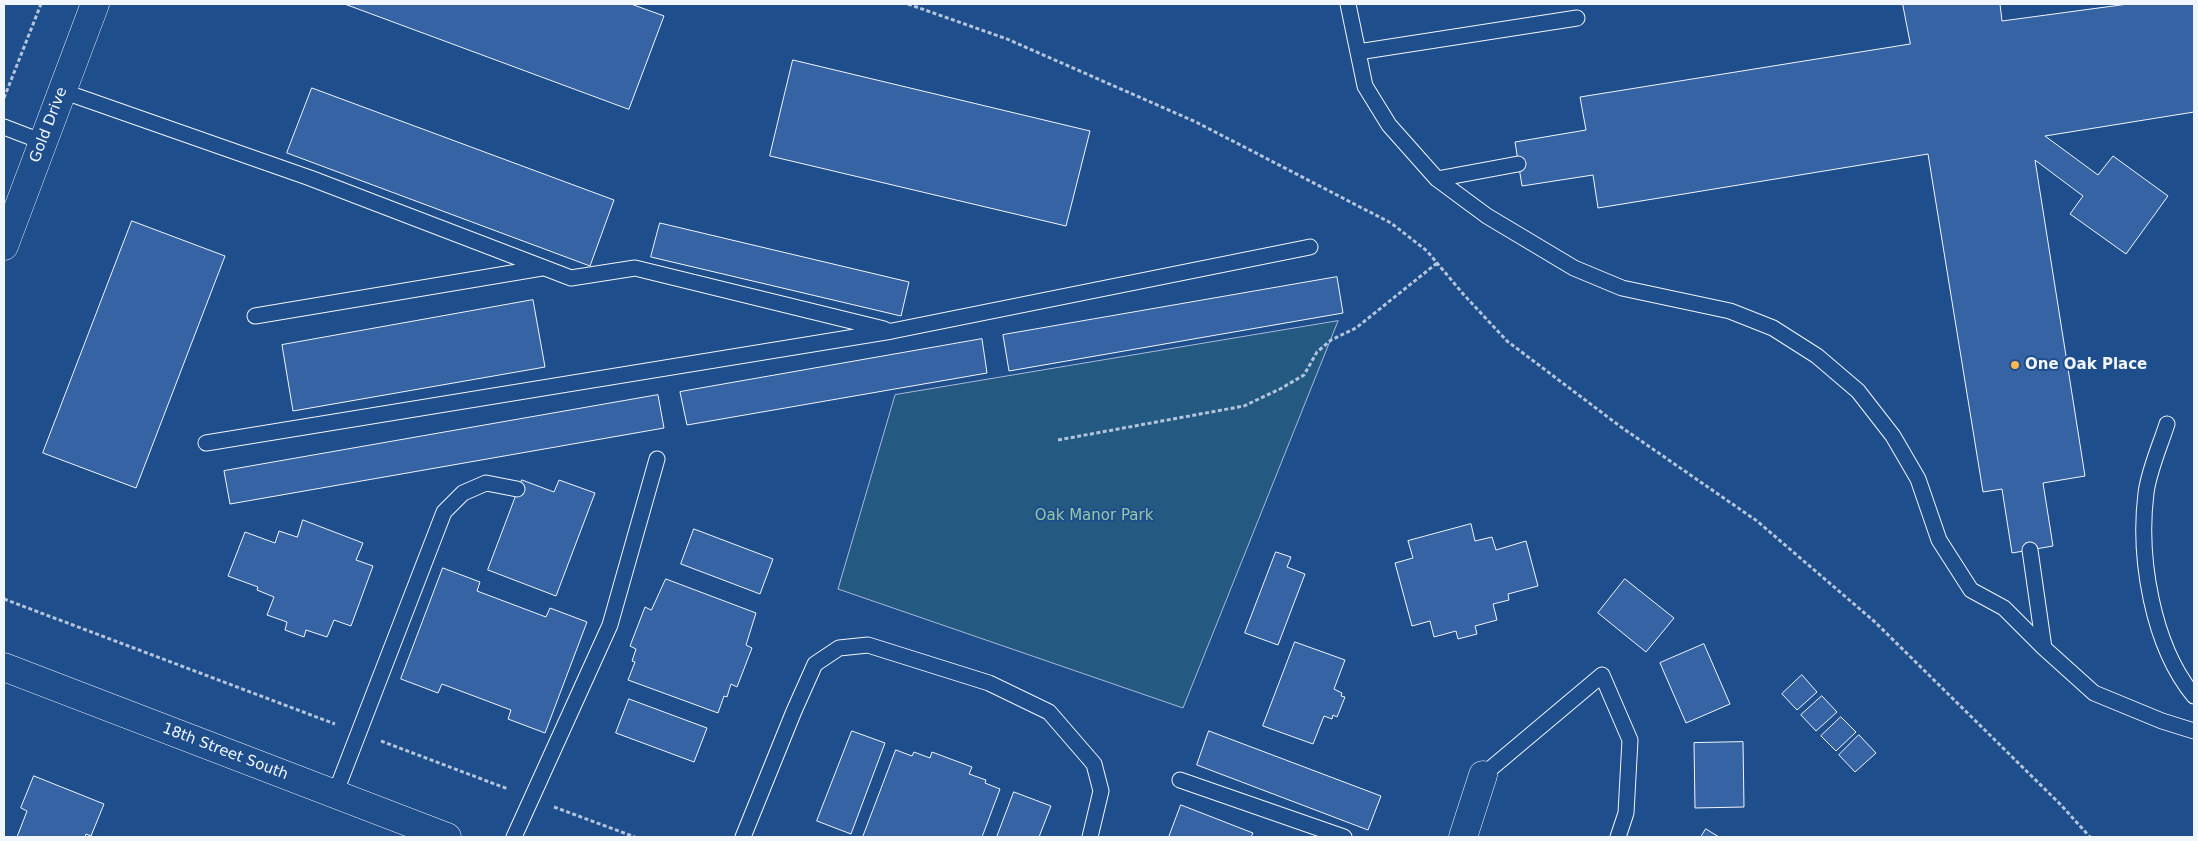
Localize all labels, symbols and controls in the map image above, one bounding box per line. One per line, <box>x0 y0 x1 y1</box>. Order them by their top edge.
street label: Gold Drive <box>26 85 72 165</box>
place label: One Oak Place <box>2025 356 2147 374</box>
marker: One Oak Place <box>2009 359 2021 371</box>
park label: Oak Manor Park <box>1035 507 1153 525</box>
street label: 18th Street South <box>160 720 290 784</box>

